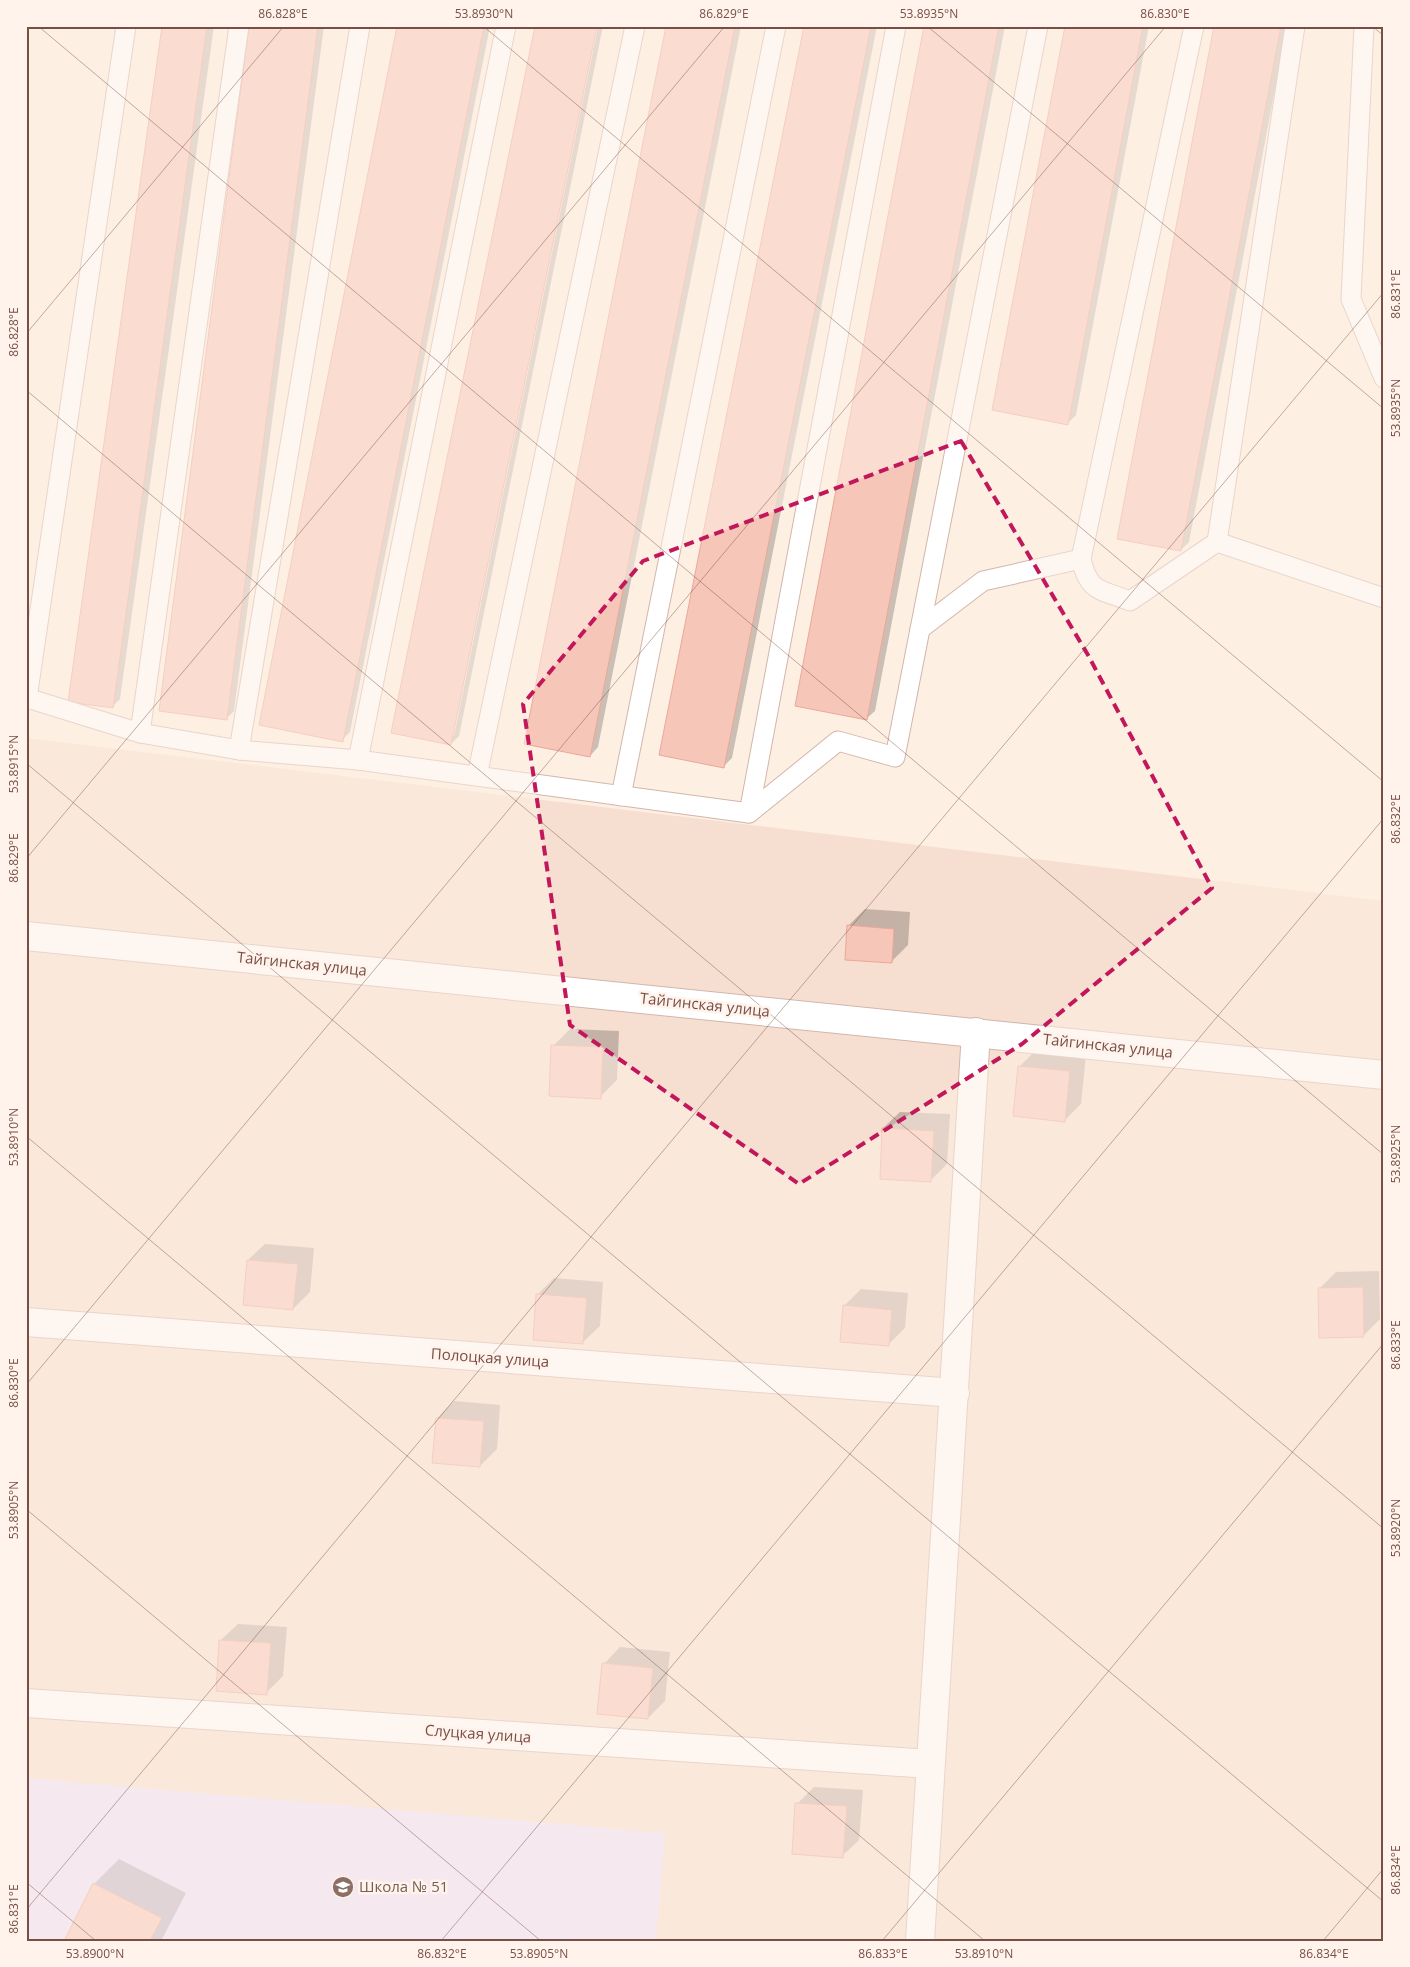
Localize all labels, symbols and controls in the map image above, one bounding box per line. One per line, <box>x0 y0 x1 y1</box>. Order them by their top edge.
text: 86.828°E <box>258 5 308 22</box>
text: 53.8930°N <box>455 5 513 22</box>
text: 86.829°E <box>699 5 749 22</box>
text: 53.8935°N <box>900 5 958 22</box>
text: 86.830°E <box>1140 5 1190 22</box>
text: 86.831°E <box>1387 269 1404 319</box>
text: 86.828°E <box>5 307 22 357</box>
text: 53.8935°N <box>1387 379 1404 437</box>
text: 53.8915°N <box>5 735 22 793</box>
text: 86.832°E <box>1387 794 1404 844</box>
text: 86.829°E <box>5 833 22 883</box>
street label: Тайгинская улица <box>236 946 368 980</box>
street label: Тайгинская улица <box>639 987 771 1021</box>
street label: Тайгинская улица <box>1042 1028 1174 1062</box>
text: 53.8910°N <box>5 1108 22 1166</box>
text: 53.8925°N <box>1387 1125 1404 1183</box>
text: 86.833°E <box>1387 1320 1404 1370</box>
street label: Полоцкая улица <box>430 1343 550 1371</box>
text: 86.830°E <box>5 1358 22 1408</box>
text: 53.8905°N <box>5 1481 22 1539</box>
text: 53.8920°N <box>1387 1499 1404 1557</box>
street label: Слуцкая улица <box>424 1719 532 1747</box>
text: 86.834°E <box>1387 1845 1404 1895</box>
school or university icon: Школа № 51 <box>331 1875 355 1899</box>
place label: Школа № 51 <box>359 1876 448 1896</box>
text: 86.831°E <box>5 1884 22 1934</box>
text: 53.8900°N <box>66 1945 124 1962</box>
text: 86.832°E <box>417 1945 467 1962</box>
text: 53.8905°N <box>510 1945 568 1962</box>
text: 86.833°E <box>858 1945 908 1962</box>
text: 53.8910°N <box>955 1945 1013 1962</box>
text: 86.834°E <box>1299 1945 1349 1962</box>

